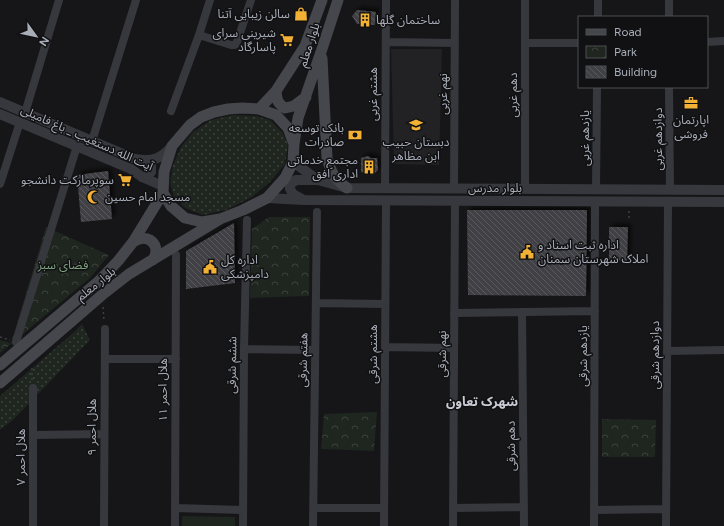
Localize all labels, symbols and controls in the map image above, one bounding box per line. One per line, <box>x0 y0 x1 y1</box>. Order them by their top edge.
shop icon: سالن زیبایی آتنا <box>293 6 309 22</box>
place label: سالن زیبایی آتنا <box>218 7 290 21</box>
building icon: ساختمان گلها <box>357 12 373 28</box>
place label: ساختمان گلها <box>376 13 440 27</box>
north arrow <box>16 16 56 56</box>
legend <box>578 16 708 88</box>
street label: بلوار معلم <box>295 21 325 69</box>
text: Road <box>614 25 642 39</box>
place label: شیرینی سرای پاسارگاد <box>212 26 276 55</box>
supermarket icon: شیرینی سرای پاسارگاد <box>279 32 295 48</box>
text: N <box>36 34 52 48</box>
text: Park <box>614 45 637 59</box>
text: Building <box>614 65 657 79</box>
street label: هشتم غربی <box>366 67 382 121</box>
street label: دهم غربی <box>506 72 522 117</box>
street label: نهم غربی <box>436 73 452 115</box>
office icon: اپارتمان فروشی <box>683 95 699 111</box>
street label: آیت الله دستغیب _ باغ فامیلی <box>18 102 156 176</box>
street label: دوازدهم غربی <box>651 107 667 170</box>
street label: یازدهم غربی <box>578 110 594 166</box>
place label: اپارتمان فروشی <box>673 113 709 141</box>
school or university icon: دبستان حبیب ابن مظاهر <box>408 117 424 133</box>
place label: بانک توسعه صادرات <box>289 121 344 149</box>
bank icon: بانک توسعه صادرات <box>347 127 363 143</box>
place label: دبستان حبیب ابن مظاهر <box>382 135 450 163</box>
place label: مجتمع خدماتی اداری افق <box>288 153 358 182</box>
building icon: مجتمع خدماتی اداری افق <box>361 159 377 175</box>
supermarket icon: سوپرمارکت دانشجو <box>117 172 133 188</box>
place label: سوپرمارکت دانشجو <box>21 173 114 188</box>
street label: بلوار مدرس <box>468 181 522 195</box>
mosque icon: مسجد امام حسین <box>86 189 102 205</box>
place label: مسجد امام حسین <box>105 190 190 206</box>
place label: اداره ثبت اسناد و املاک شهرستان سمنان <box>538 238 649 266</box>
public building icon: اداره ثبت اسناد و املاک شهرستان سمنان <box>519 244 535 260</box>
place label: اداره کل دامپزشکی <box>221 253 269 282</box>
park label: فضای سبز <box>37 258 88 272</box>
public building icon: اداره کل دامپزشکی <box>202 259 218 275</box>
street label: بلوار معلم <box>74 264 119 305</box>
street label: دوازدهم شرقی <box>648 321 664 389</box>
street label: هشتم شرقی <box>366 324 382 384</box>
street label: یازدهم شرقی <box>576 325 592 387</box>
street label: نهم شرقی <box>435 330 451 378</box>
street label: هفتم شرقی <box>296 332 312 388</box>
street label: ششم شرقی <box>225 336 241 394</box>
street label: هلال احمر ۱۱ <box>156 358 170 422</box>
district label: شهرک تعاون <box>446 394 518 409</box>
street label: هلال احمر ۹ <box>85 398 99 455</box>
street label: دهم شرقی <box>504 420 520 471</box>
street label: هلال احمر ۷ <box>14 428 28 485</box>

